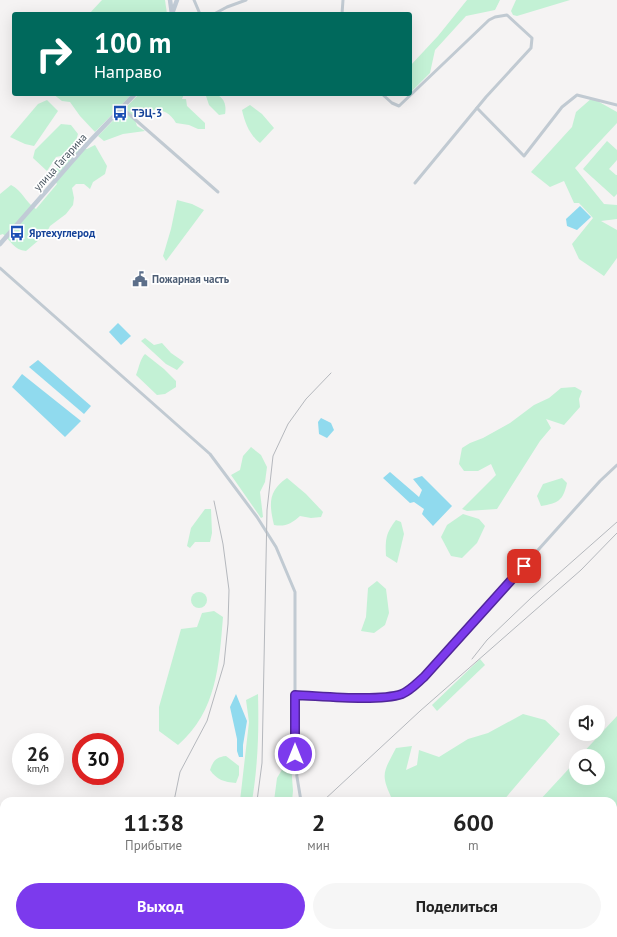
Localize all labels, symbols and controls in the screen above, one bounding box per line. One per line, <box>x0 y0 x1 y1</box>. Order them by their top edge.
text: 100 m <box>94 24 171 61</box>
icon: right <box>28 28 80 80</box>
text: Направо <box>94 60 162 83</box>
bus stop icon: ТЭЦ-3 <box>111 104 129 122</box>
place label: ТЭЦ-3 <box>132 106 162 120</box>
street label: улица Гагарина <box>30 130 90 194</box>
bus stop icon: Яртехуглерод <box>8 224 26 242</box>
place label: Яртехуглерод <box>29 226 96 240</box>
public building icon: Пожарная часть <box>131 270 149 288</box>
place label: Пожарная часть <box>152 272 230 286</box>
pin <box>507 549 541 583</box>
icon: arrive <box>513 555 535 577</box>
map controls <box>569 705 605 785</box>
button: sound <box>569 705 605 741</box>
speed limit sign: 30 <box>72 733 124 785</box>
position arrow <box>274 733 316 775</box>
text: 26 <box>27 741 49 767</box>
button: search <box>569 749 605 785</box>
text: km/h <box>27 762 49 775</box>
text: 11:38 <box>123 807 184 838</box>
text: 2 <box>312 807 325 838</box>
text: 600 <box>453 807 494 838</box>
text: Прибытие <box>125 837 182 854</box>
text: мин <box>307 837 330 854</box>
text: m <box>468 837 479 854</box>
button: Выход <box>16 883 305 929</box>
button: Поделиться <box>313 883 601 929</box>

